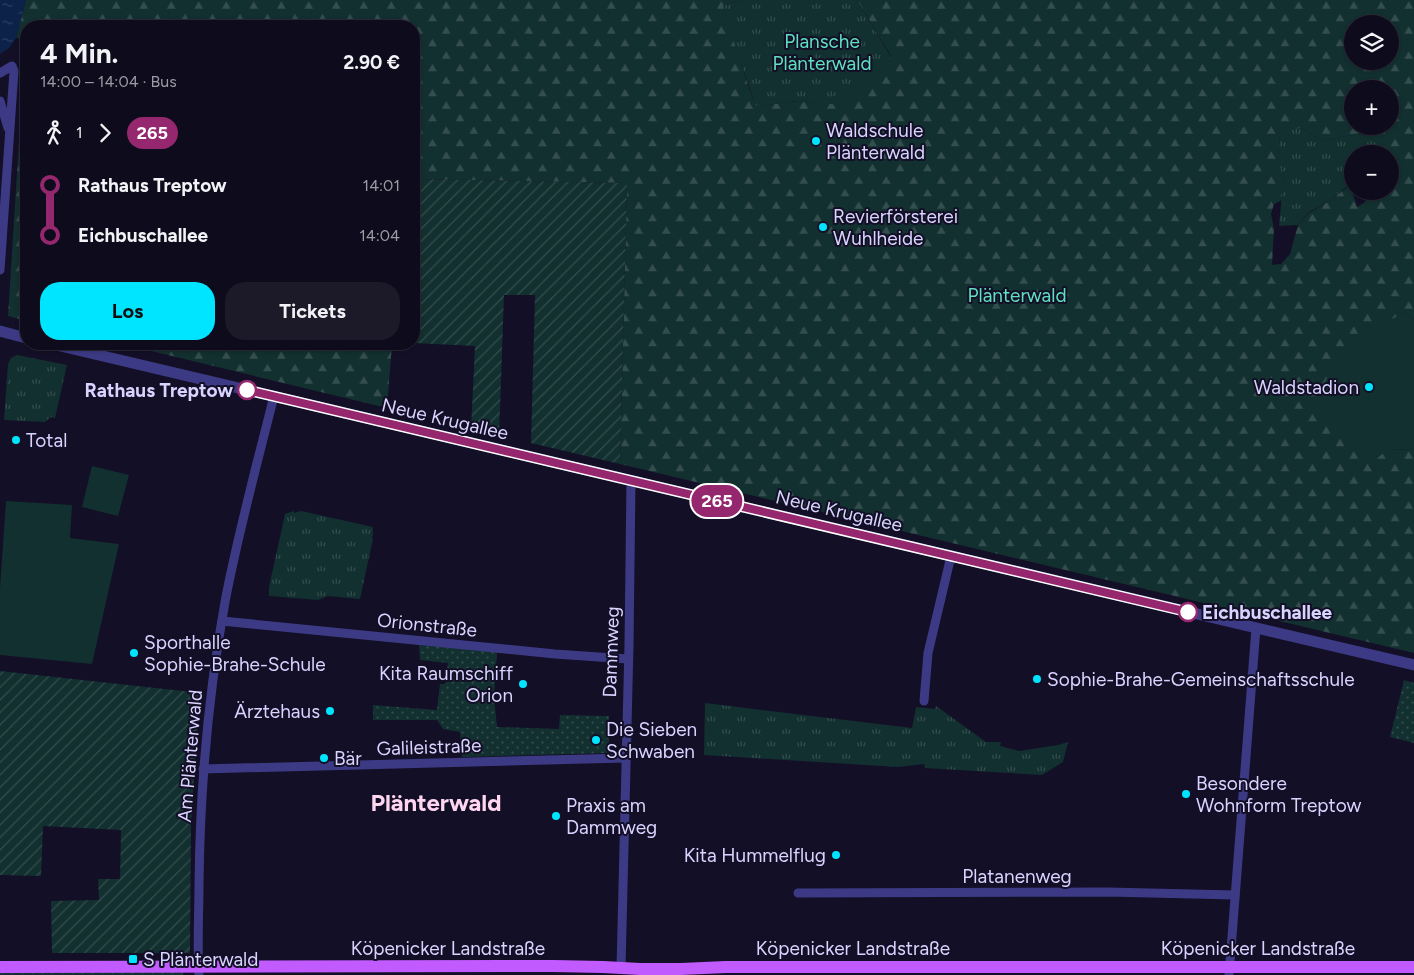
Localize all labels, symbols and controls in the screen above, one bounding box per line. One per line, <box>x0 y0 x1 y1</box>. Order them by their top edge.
map controls <box>1344 15 1399 200</box>
button: layers <box>1344 15 1399 70</box>
park label: Plansche Plänterwald <box>772 30 872 75</box>
text: 4 Min. <box>40 36 119 70</box>
text: 2.90 € <box>343 51 400 74</box>
text: 14:00 – 14:04 · Bus <box>40 72 177 91</box>
button: + <box>1344 80 1399 135</box>
icon: walk <box>40 119 68 147</box>
icon: forward <box>91 119 119 147</box>
place label: Waldschule Plänterwald <box>826 119 925 164</box>
text: 265 <box>137 122 168 144</box>
text: 1 <box>76 123 83 142</box>
marker: Waldschule Plänterwald <box>810 135 822 147</box>
button: − <box>1344 145 1399 200</box>
text: Rathaus Treptow <box>78 174 227 197</box>
text: 14:01 <box>363 176 400 195</box>
place label: Revierförsterei Wuhlheide <box>833 205 958 250</box>
marker: Revierförsterei Wuhlheide <box>817 221 829 233</box>
text: Eichbuschallee <box>78 224 208 247</box>
text: 14:04 <box>359 226 400 245</box>
button: Los <box>40 282 215 340</box>
button: Tickets <box>225 282 400 340</box>
park label: Plänterwald <box>967 284 1067 307</box>
place label: Waldstadion <box>1254 376 1359 399</box>
place label: Rathaus Treptow <box>84 379 233 402</box>
marker: Rathaus Treptow <box>237 380 257 400</box>
marker: Waldstadion <box>1363 381 1375 393</box>
street label: Neue Krugallee <box>379 393 511 445</box>
place label: Total <box>26 429 67 452</box>
marker: Total <box>10 434 22 446</box>
line badge: 265 <box>688 485 746 517</box>
street label: Neue Krugallee <box>773 485 905 537</box>
text: 265 <box>701 490 733 512</box>
place label: Eichbuschallee <box>1202 601 1333 624</box>
marker: Eichbuschallee <box>1178 602 1198 622</box>
street label: Dammweg <box>598 606 624 698</box>
street label: Orionstraße <box>376 608 478 642</box>
place label: Sporthalle Sophie-Brahe-Schule <box>144 631 326 676</box>
marker: Sporthalle Sophie-Brahe-Schule <box>128 647 140 659</box>
place label: Kita Raumschiff Orion <box>379 662 513 707</box>
place label: Sophie-Brahe-Gemeinschaftsschule <box>1047 668 1355 691</box>
marker: Sophie-Brahe-Gemeinschaftsschule <box>1031 673 1043 685</box>
marker: Kita Raumschiff Orion <box>517 678 529 690</box>
street label: Am Plänterwald <box>173 689 207 823</box>
place label: Ärztehaus <box>234 700 320 723</box>
marker: Ärztehaus <box>324 705 336 717</box>
place label: Die Sieben Schwaben <box>606 718 697 763</box>
street label: Galileistraße <box>376 734 482 760</box>
marker: Die Sieben Schwaben <box>590 734 602 746</box>
place label: Bär <box>334 747 362 770</box>
marker: Bär <box>318 752 330 764</box>
place label: Besondere Wohnform Treptow <box>1196 772 1361 817</box>
district label: Plänterwald <box>370 788 502 817</box>
marker: Besondere Wohnform Treptow <box>1180 788 1192 800</box>
place label: Praxis am Dammweg <box>566 794 657 839</box>
marker: Praxis am Dammweg <box>550 810 562 822</box>
place label: Kita Hummelflug <box>684 844 826 867</box>
marker: Kita Hummelflug <box>830 849 842 861</box>
street label: Platanenweg <box>962 865 1072 888</box>
street label: Köpenicker Landstraße <box>351 937 545 960</box>
street label: Köpenicker Landstraße <box>756 937 950 960</box>
street label: Köpenicker Landstraße <box>1161 937 1355 960</box>
place label: S Plänterwald <box>143 948 258 971</box>
marker: S Plänterwald <box>127 953 139 965</box>

